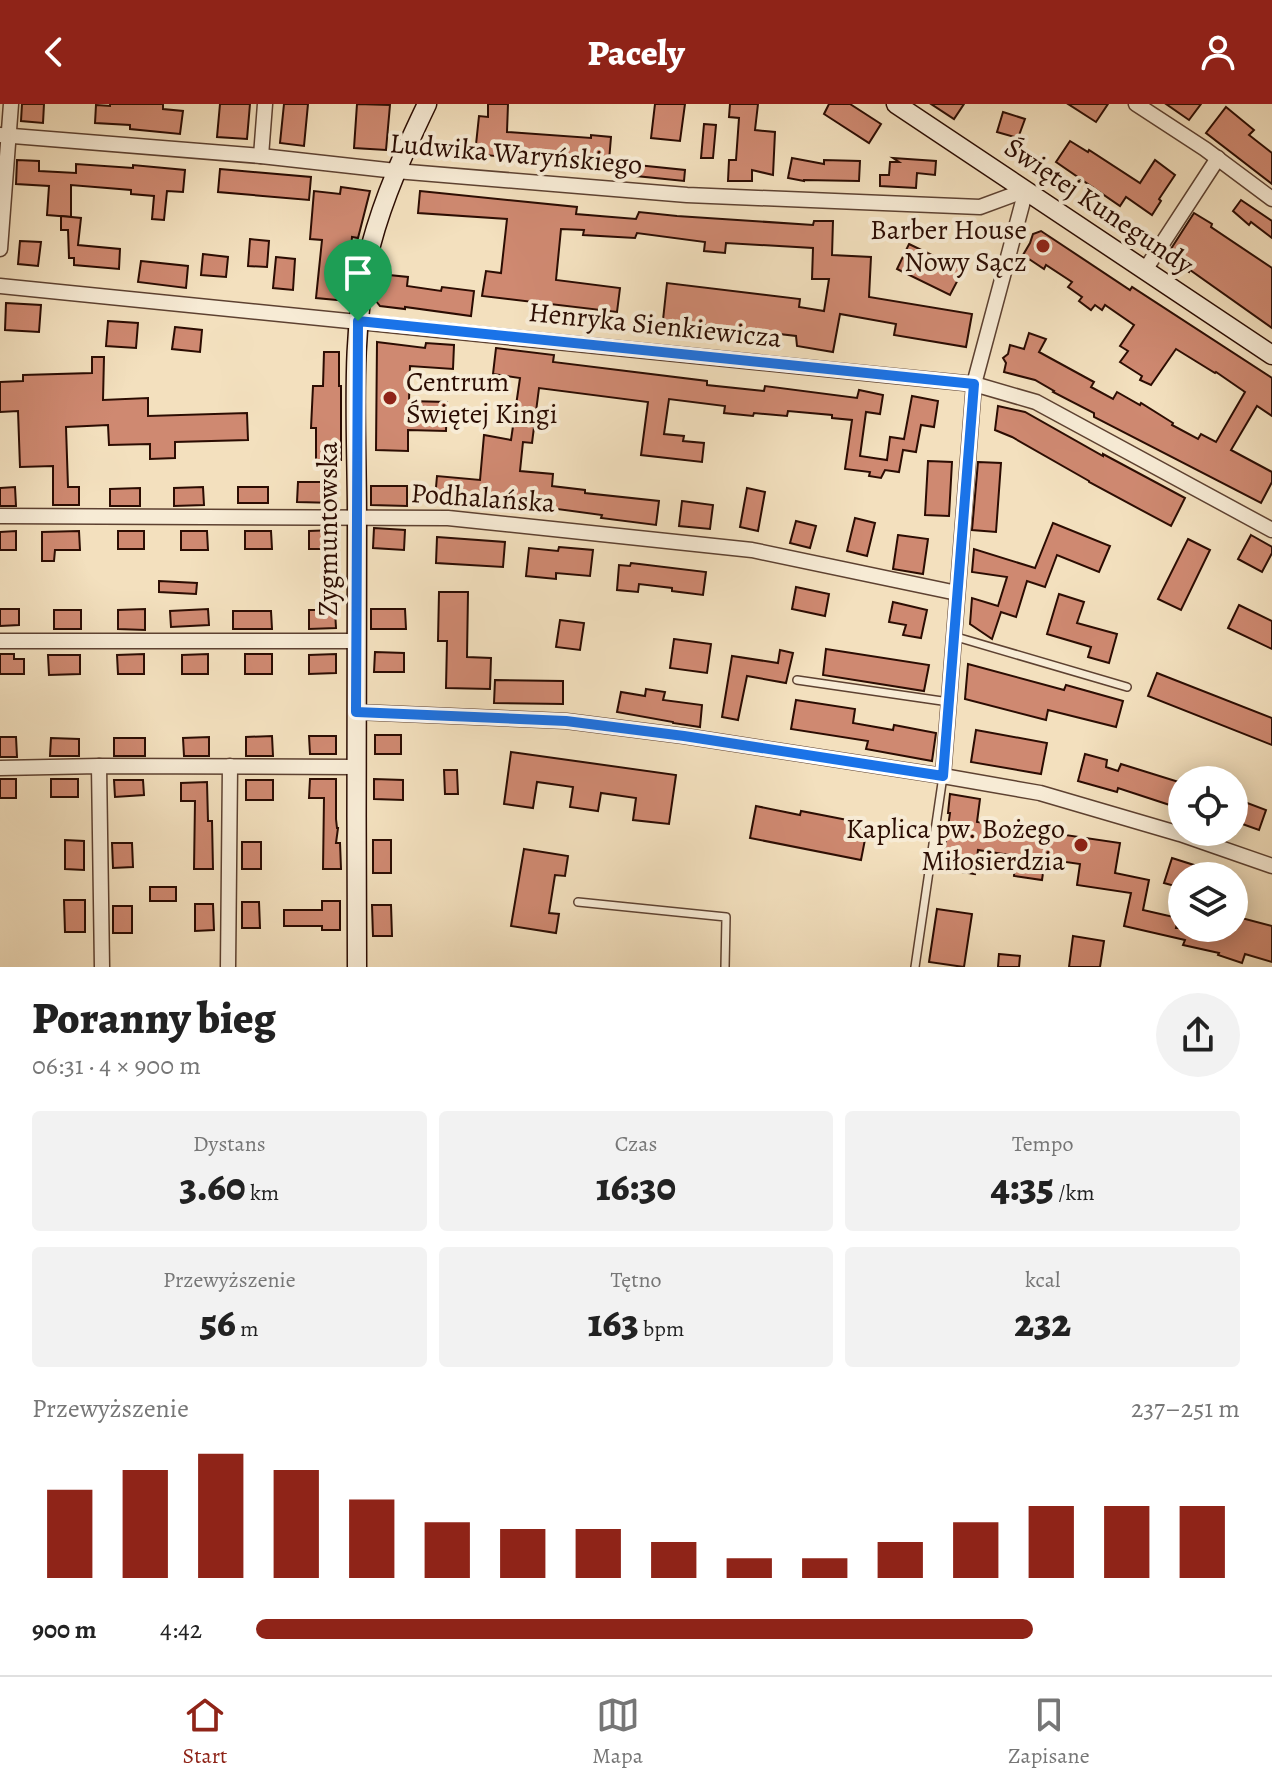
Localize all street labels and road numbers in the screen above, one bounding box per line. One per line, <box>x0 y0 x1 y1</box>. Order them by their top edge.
street label: Ludwika Waryńskiego <box>388 124 644 184</box>
street label: Świętej Kunegundy <box>997 129 1201 284</box>
street label: Henryka Sienkiewicza <box>527 293 783 357</box>
street label: Zygmuntowska <box>309 441 347 617</box>
street label: Podhalańska <box>410 474 556 522</box>

